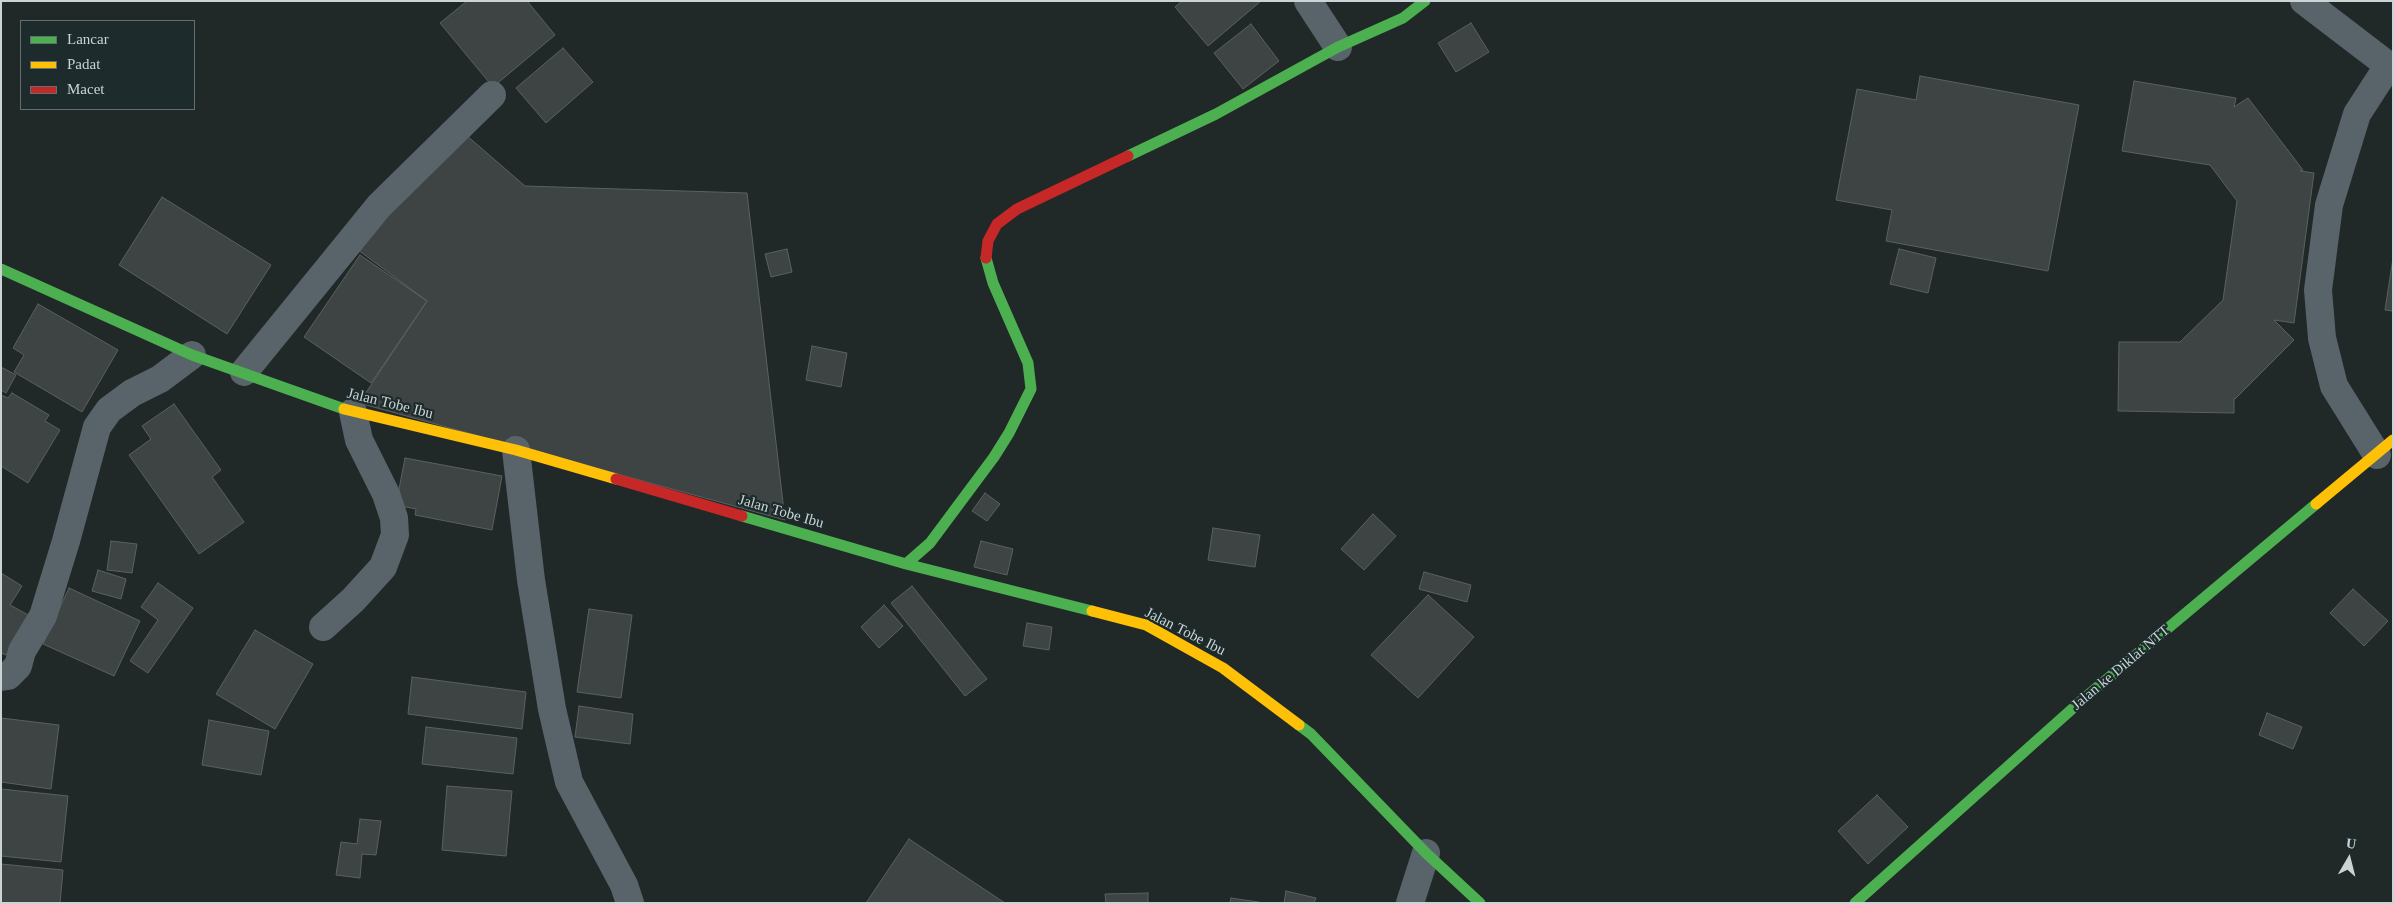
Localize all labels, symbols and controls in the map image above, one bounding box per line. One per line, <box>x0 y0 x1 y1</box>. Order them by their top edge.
legend <box>20 20 195 110</box>
text: Lancar <box>67 31 109 47</box>
text: Padat <box>67 56 100 72</box>
text: Macet <box>67 81 104 97</box>
street label: Jalan Tobe Ibu <box>345 385 435 423</box>
street label: Jalan Tobe Ibu <box>736 491 826 533</box>
street label: Jalan Tobe Ibu <box>1142 604 1228 660</box>
street label: Jalan ke Diklat NTT <box>2068 622 2174 714</box>
north arrow <box>2324 834 2374 884</box>
text: U <box>2345 836 2357 852</box>

